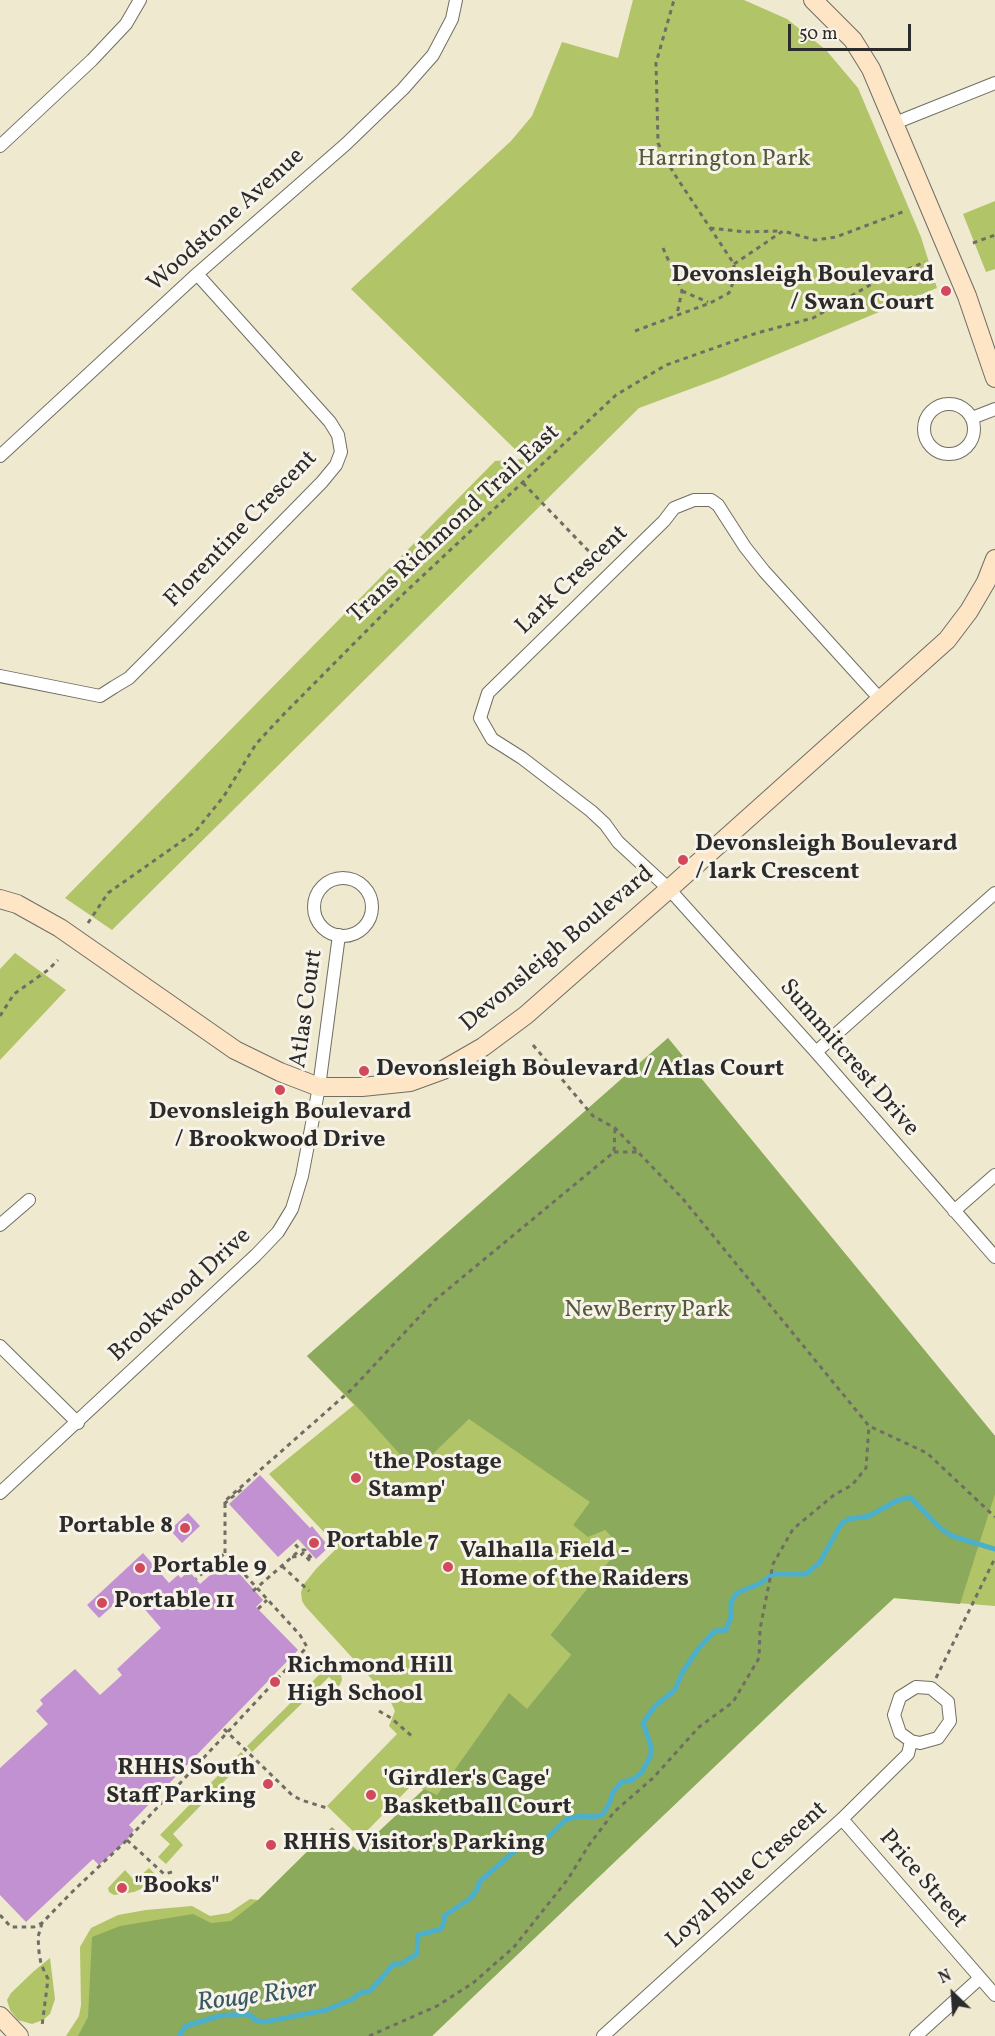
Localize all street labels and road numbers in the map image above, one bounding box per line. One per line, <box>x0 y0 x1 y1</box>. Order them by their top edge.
street label: Woodstone Avenue <box>143 143 311 299</box>
street label: Trans Richmond Trail East <box>343 419 567 631</box>
street label: Florentine Crescent <box>160 445 324 615</box>
street label: Lark Crescent <box>511 520 635 642</box>
street label: Devonsleigh Boulevard <box>456 861 660 1039</box>
street label: Atlas Court <box>285 948 331 1070</box>
street label: Summitcrest Drive <box>772 974 924 1144</box>
street label: Brookwood Drive <box>104 1223 258 1369</box>
street label: Loyal Blue Crescent <box>661 1796 835 1956</box>
street label: Price Street <box>871 1825 973 1935</box>

